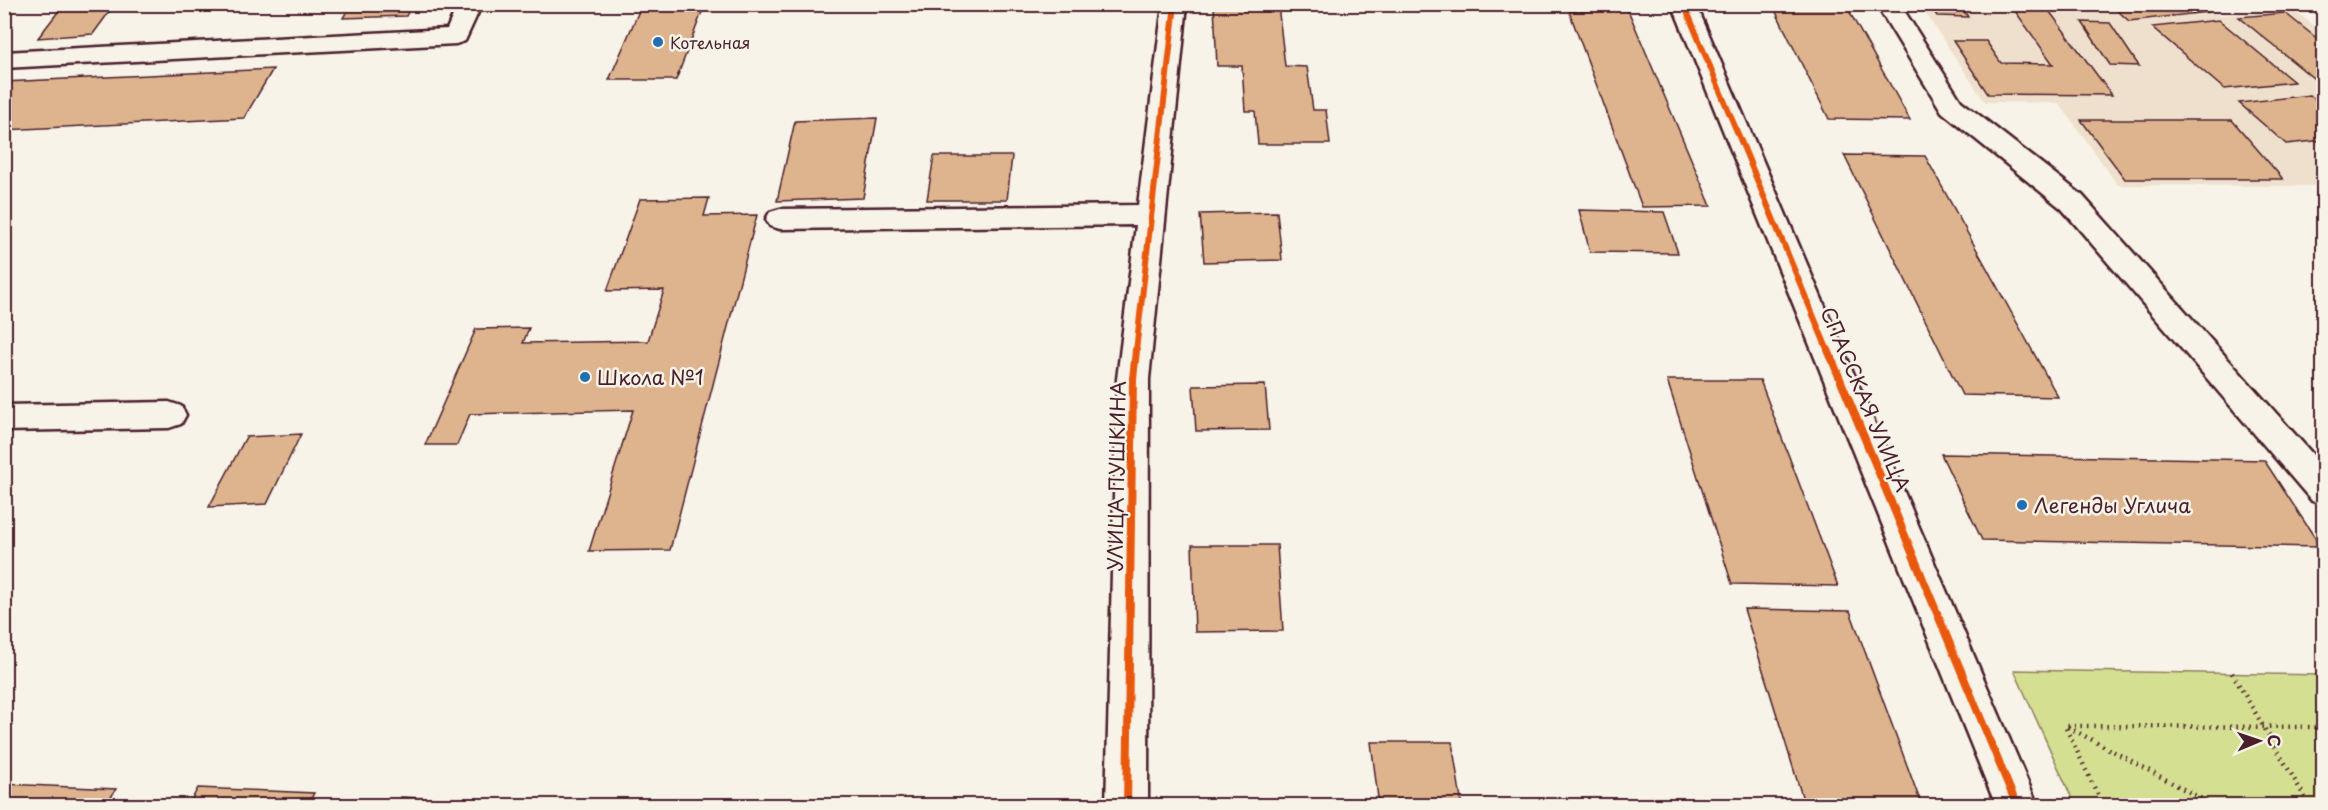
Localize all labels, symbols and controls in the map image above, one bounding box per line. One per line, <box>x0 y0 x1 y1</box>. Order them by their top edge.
place label: Котельная <box>670 30 751 54</box>
marker: Котельная <box>651 35 665 49</box>
street label: СПАССКАЯ УЛИЦА <box>1814 302 1918 496</box>
place label: Школа №1 <box>597 362 704 392</box>
marker: Школа №1 <box>578 370 592 384</box>
street label: УЛИЦА ПУШКИНА <box>1099 381 1133 571</box>
place label: Легенды Углича <box>2034 490 2191 520</box>
marker: Легенды Углича <box>2015 498 2029 512</box>
north arrow <box>2229 711 2289 771</box>
text: С <box>2263 734 2287 747</box>

